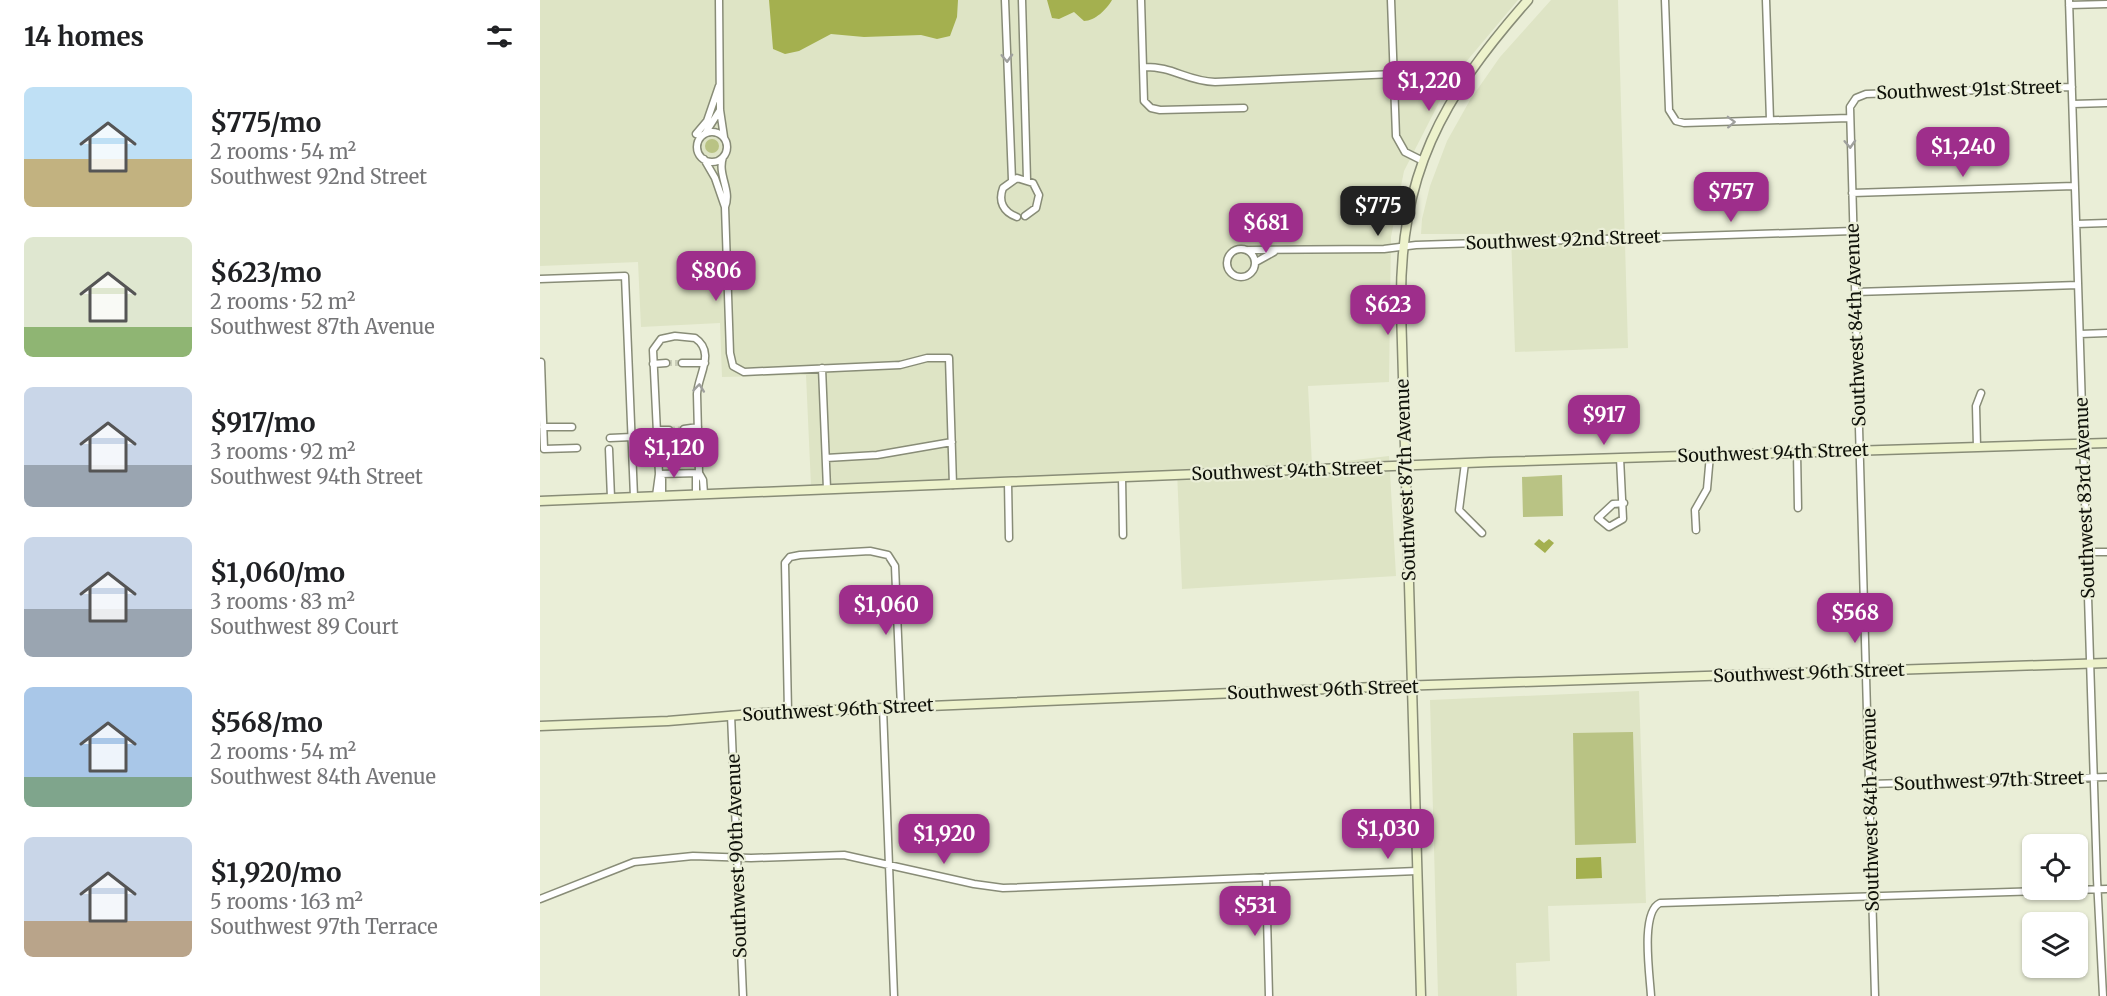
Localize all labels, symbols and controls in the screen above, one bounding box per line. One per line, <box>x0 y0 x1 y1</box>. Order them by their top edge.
text: 14 homes <box>24 20 144 53</box>
icon: filters <box>483 20 516 53</box>
one-way arrow <box>1001 54 1013 63</box>
pin: $1,220 <box>1380 61 1478 112</box>
text: $1,220 <box>1397 68 1461 93</box>
street label: Southwest 91st Street <box>1876 75 2062 104</box>
text: $775/mo <box>210 106 321 139</box>
icon: home <box>72 111 144 183</box>
one-way arrow <box>1726 115 1735 128</box>
pin: $1,240 <box>1914 127 2012 178</box>
text: $1,240 <box>1930 134 1996 159</box>
text: 2 rooms · 54 m² <box>210 139 356 164</box>
one-way arrow <box>1843 139 1856 148</box>
text: Southwest 92nd Street <box>210 164 427 189</box>
pin: $757 <box>1695 172 1767 223</box>
text: $757 <box>1708 179 1754 204</box>
pin: $775 <box>1342 186 1414 237</box>
text: $775 <box>1354 193 1402 218</box>
pin: $681 <box>1230 203 1302 254</box>
text: $681 <box>1243 210 1289 235</box>
street label: Southwest 84th Avenue <box>1840 223 1871 427</box>
street label: Southwest 92nd Street <box>1465 225 1661 254</box>
pin: $806 <box>680 251 752 302</box>
text: $623/mo <box>210 256 321 289</box>
text: $806 <box>691 258 741 283</box>
icon: home <box>72 261 144 333</box>
pin: $623 <box>1352 285 1424 336</box>
text: 2 rooms · 52 m² <box>210 289 355 314</box>
text: $623 <box>1364 292 1412 317</box>
text: Southwest 87th Avenue <box>210 314 435 339</box>
street label: Southwest 87th Avenue <box>1390 379 1421 582</box>
one-way arrow <box>692 383 705 393</box>
pin: $917 <box>1568 395 1640 446</box>
street label: Southwest 83rd Avenue <box>2069 397 2100 599</box>
text: $917 <box>1582 402 1626 427</box>
text: $917/mo <box>210 406 315 439</box>
icon: home <box>72 411 144 483</box>
pin: $1,120 <box>625 428 723 479</box>
text: $1,120 <box>643 435 705 460</box>
street label: Southwest 94th Street <box>1677 438 1869 467</box>
text: 3 rooms · 92 m² <box>210 439 356 464</box>
street label: Southwest 94th Street <box>1191 456 1383 485</box>
text: Southwest 94th Street <box>210 464 423 489</box>
text: $1,060/mo <box>210 556 345 589</box>
icon: home <box>72 561 144 633</box>
pin: $1,060 <box>837 585 935 636</box>
text: 3 rooms · 83 m² <box>210 589 355 614</box>
text: $1,060 <box>853 592 919 617</box>
pin: $568 <box>1819 593 1891 644</box>
text: $568 <box>1831 600 1879 625</box>
text: Southwest 89 Court <box>210 614 399 639</box>
street label: Southwest 96th Street <box>1713 658 1905 687</box>
street label: Southwest 96th Street <box>1227 675 1419 704</box>
street label: Southwest 96th Street <box>742 693 934 726</box>
text: $568/mo <box>210 706 323 739</box>
street label: Southwest 84th Avenue <box>1857 708 1884 912</box>
icon: home <box>72 711 144 783</box>
text: 2 rooms · 54 m² <box>210 739 356 764</box>
street label: Southwest 90th Avenue <box>721 753 752 959</box>
text: Southwest 84th Avenue <box>210 764 436 789</box>
street label: Southwest 97th Street <box>1893 766 2085 795</box>
pin: $1,030 <box>1339 809 1437 860</box>
pin: $1,920 <box>895 814 993 865</box>
text: $1,030 <box>1356 816 1420 841</box>
text: $1,920 <box>913 821 975 846</box>
map controls <box>2022 834 2088 978</box>
button: locate <box>2022 834 2088 900</box>
text: $1,920/mo <box>210 856 341 889</box>
icon: home <box>72 861 144 933</box>
pin: $531 <box>1219 886 1291 937</box>
text: 5 rooms · 163 m² <box>210 889 363 914</box>
text: $531 <box>1234 893 1276 918</box>
button: layers <box>2022 912 2088 978</box>
text: Southwest 97th Terrace <box>210 914 438 939</box>

